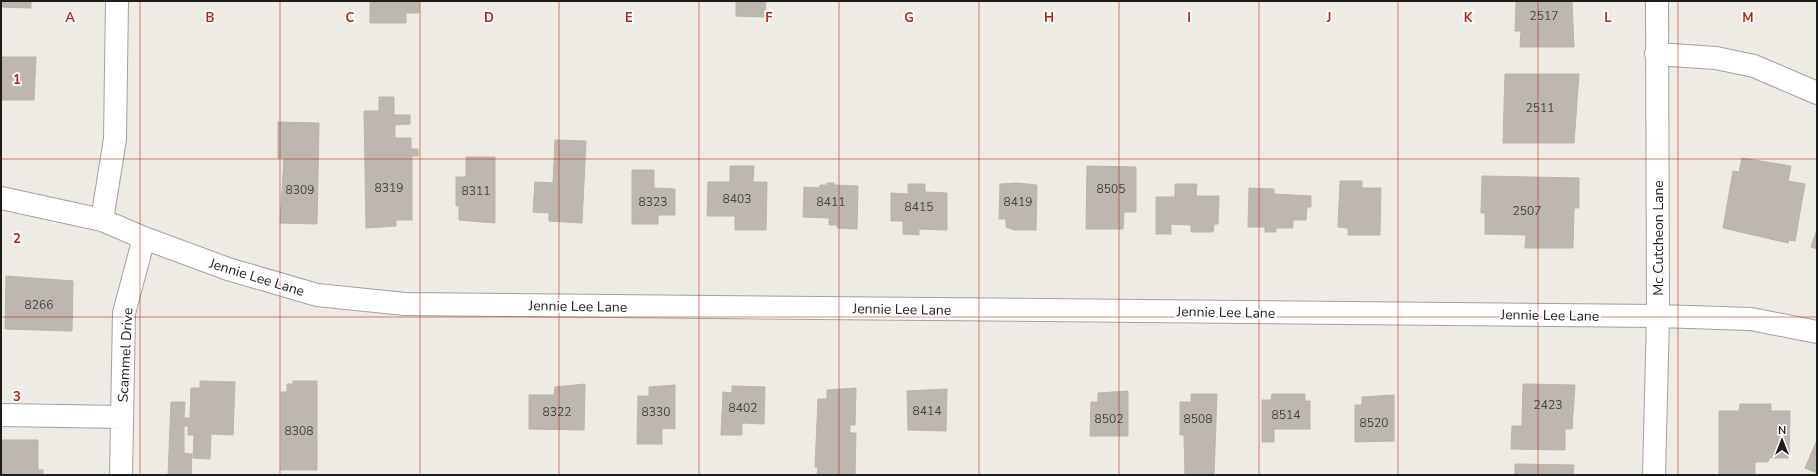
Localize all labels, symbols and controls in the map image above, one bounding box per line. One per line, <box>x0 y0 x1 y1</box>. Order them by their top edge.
house number: 2517 <box>1530 8 1558 24</box>
text: A <box>65 9 75 27</box>
text: B <box>206 9 215 27</box>
text: C <box>346 9 355 27</box>
text: D <box>484 9 494 27</box>
text: E <box>625 9 633 27</box>
text: F <box>765 9 773 27</box>
text: G <box>904 9 914 27</box>
text: H <box>1044 9 1054 27</box>
text: I <box>1187 9 1191 27</box>
text: J <box>1326 9 1331 27</box>
text: K <box>1464 9 1473 27</box>
text: L <box>1604 9 1612 27</box>
text: M <box>1742 9 1754 27</box>
text: 1 <box>13 71 21 89</box>
house number: 2511 <box>1526 100 1554 116</box>
house number: 8319 <box>375 180 403 196</box>
street label: Mc Cutcheon Lane <box>1649 180 1668 296</box>
house number: 8505 <box>1097 181 1125 197</box>
house number: 8309 <box>286 182 314 198</box>
house number: 8311 <box>462 183 490 199</box>
house number: 8403 <box>723 191 751 207</box>
house number: 8323 <box>639 194 667 210</box>
house number: 8411 <box>817 194 845 210</box>
house number: 8419 <box>1004 194 1032 210</box>
house number: 8415 <box>905 199 933 215</box>
house number: 2507 <box>1513 203 1541 219</box>
text: 2 <box>13 230 21 248</box>
street label: Jennie Lee Lane <box>206 254 307 301</box>
street label: Jennie Lee Lane <box>528 296 627 317</box>
house number: 8266 <box>25 297 53 313</box>
street label: Jennie Lee Lane <box>852 299 951 320</box>
street label: Jennie Lee Lane <box>1176 302 1275 323</box>
street label: Jennie Lee Lane <box>1500 305 1599 326</box>
street label: Scammel Drive <box>114 307 137 403</box>
text: 3 <box>13 388 21 406</box>
house number: 2423 <box>1534 397 1562 413</box>
house number: 8402 <box>729 400 757 416</box>
house number: 8414 <box>913 403 941 419</box>
house number: 8322 <box>543 404 571 420</box>
house number: 8330 <box>642 404 670 420</box>
house number: 8514 <box>1272 407 1300 423</box>
house number: 8502 <box>1095 411 1123 427</box>
house number: 8508 <box>1184 411 1212 427</box>
house number: 8520 <box>1360 415 1388 431</box>
north arrow <box>1762 420 1802 460</box>
house number: 8308 <box>285 423 313 439</box>
text: N <box>1778 423 1786 438</box>

